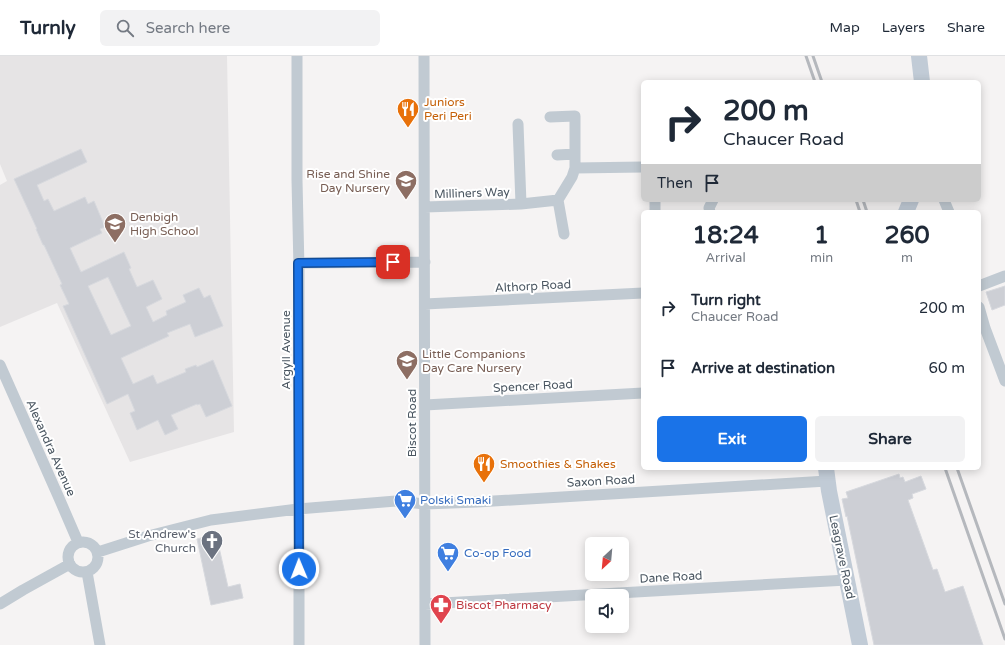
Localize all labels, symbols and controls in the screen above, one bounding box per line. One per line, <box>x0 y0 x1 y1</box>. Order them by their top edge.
search box <box>100 10 380 46</box>
text: Turnly <box>20 17 76 39</box>
icon: search <box>114 17 136 39</box>
text: Search here <box>146 19 230 37</box>
text: Map <box>830 19 860 36</box>
text: Layers <box>882 19 925 36</box>
text: Share <box>947 19 985 36</box>
text: 200 m <box>723 94 809 128</box>
place label: Juniors Peri Peri <box>424 95 472 123</box>
restaurant icon: Juniors Peri Peri <box>395 96 421 129</box>
icon: right <box>657 96 709 148</box>
text: Chaucer Road <box>723 128 844 150</box>
place label: Rise and Shine Day Nursery <box>306 167 391 195</box>
school or university icon: Rise and Shine Day Nursery <box>393 168 419 201</box>
icon: arrive <box>701 172 723 194</box>
text: Then <box>657 174 693 192</box>
street label: Milliners Way <box>434 185 511 201</box>
place label: Denbigh High School <box>130 210 199 238</box>
school or university icon: Denbigh High School <box>102 211 128 244</box>
text: 18:24 <box>692 221 759 250</box>
text: 1 <box>814 221 829 250</box>
text: 260 <box>884 221 930 250</box>
pin <box>376 245 410 279</box>
text: Arrival <box>705 250 746 266</box>
text: min <box>810 250 833 266</box>
text: m <box>901 250 913 266</box>
icon: arrive <box>382 251 404 273</box>
street label: Althorp Road <box>494 277 572 295</box>
text: Turn right <box>691 291 761 309</box>
icon: right <box>657 297 679 319</box>
text: 200 m <box>919 299 965 317</box>
text: Chaucer Road <box>691 309 778 325</box>
street label: Argyll Avenue <box>279 310 293 390</box>
place label: Little Companions Day Care Nursery <box>422 347 526 375</box>
school or university icon: Little Companions Day Care Nursery <box>394 348 420 381</box>
icon: arrive <box>657 357 679 379</box>
text: Arrive at destination <box>691 359 835 377</box>
text: 60 m <box>928 359 965 377</box>
street label: Spencer Road <box>493 377 573 395</box>
street label: Biscot Road <box>405 389 419 457</box>
street label: Alexandra Avenue <box>23 398 79 499</box>
button: Exit <box>657 416 807 462</box>
button: Share <box>815 416 965 462</box>
restaurant icon: Smoothies & Shakes <box>471 451 497 484</box>
place label: Smoothies & Shakes <box>500 457 616 471</box>
street label: Saxon Road <box>567 472 635 490</box>
supermarket icon: Polski Smaki <box>392 487 418 520</box>
place label: Polski Smaki <box>420 493 491 507</box>
street label: Leagrave Road <box>826 514 858 600</box>
place label: St Andrew's Church <box>128 527 196 555</box>
church icon: St Andrew's Church <box>199 528 225 561</box>
north arrow <box>585 537 629 581</box>
map controls <box>585 537 629 633</box>
supermarket icon: Co-op Food <box>435 540 461 573</box>
place label: Co-op Food <box>464 546 531 560</box>
position arrow <box>278 548 320 590</box>
street label: Dane Road <box>639 568 703 586</box>
button: sound <box>585 589 629 633</box>
pharmacy icon: Biscot Pharmacy <box>428 592 454 625</box>
place label: Biscot Pharmacy <box>456 598 552 612</box>

